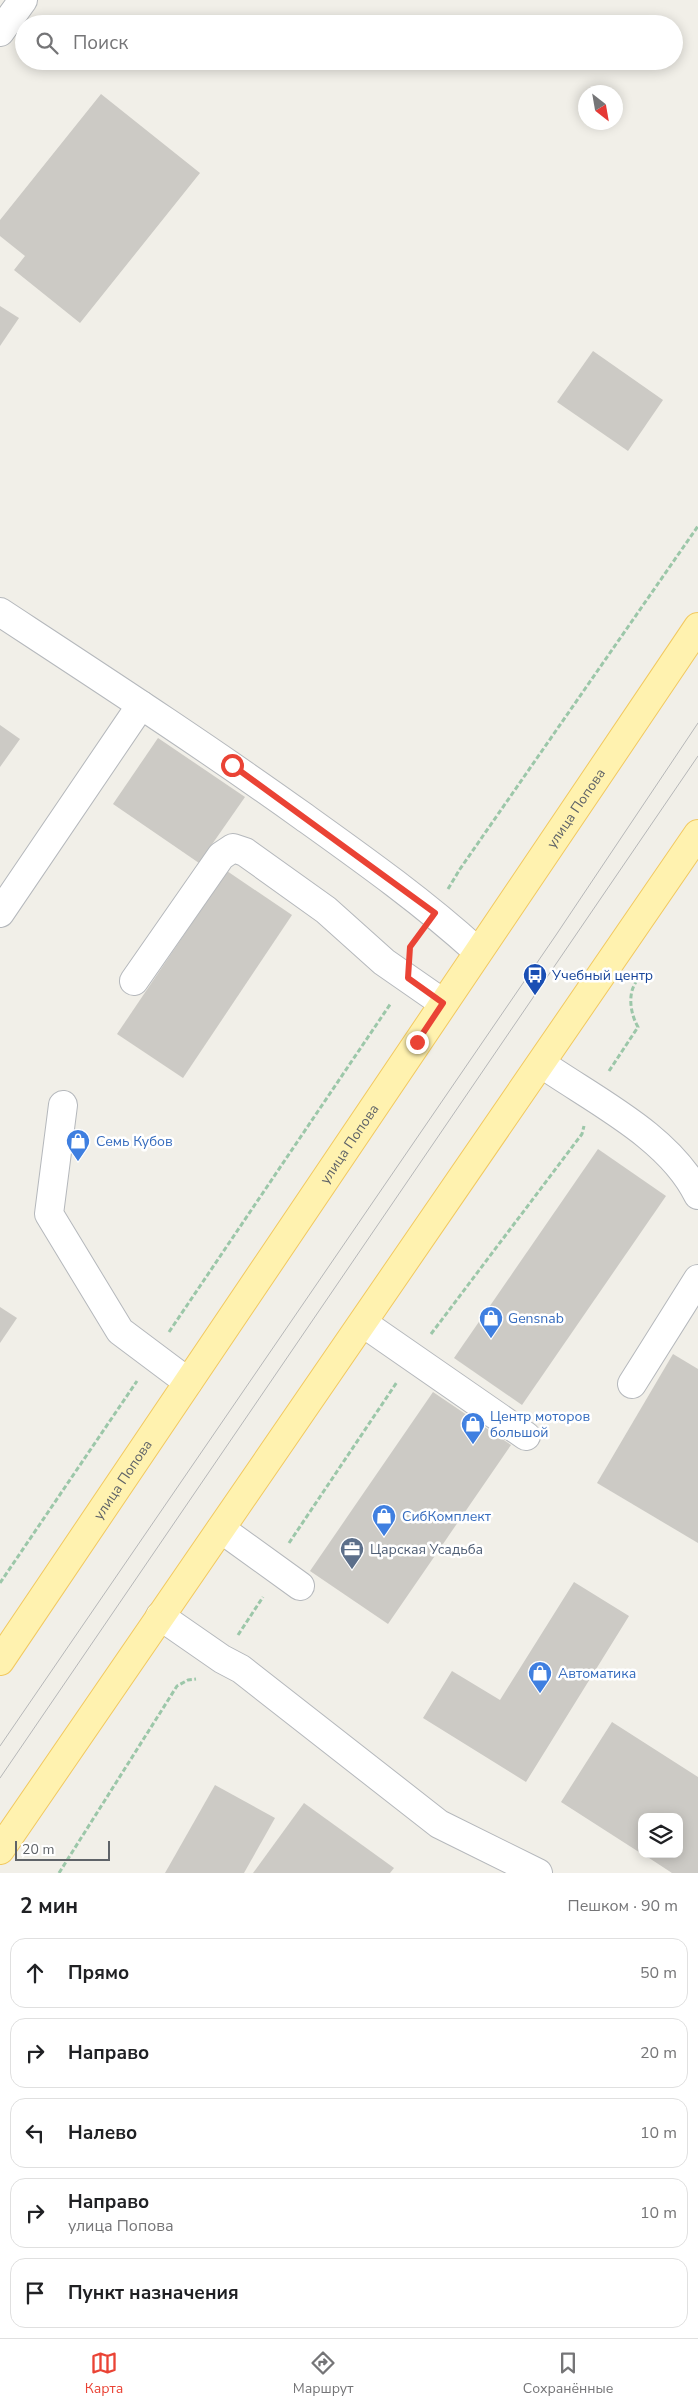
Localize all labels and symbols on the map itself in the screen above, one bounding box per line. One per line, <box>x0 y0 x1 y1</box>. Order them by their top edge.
north arrow <box>578 85 623 130</box>
route start <box>221 754 244 777</box>
street label: улица Попова <box>542 764 609 852</box>
bus stop icon: Учебный центр <box>522 962 548 996</box>
place label: Учебный центр <box>551 966 653 985</box>
route end <box>406 1031 429 1054</box>
street label: улица Попова <box>315 1100 383 1187</box>
shop icon: Семь Кубов <box>65 1128 91 1162</box>
place label: Семь Кубов <box>96 1132 173 1151</box>
shop icon: Gensnab <box>478 1305 504 1339</box>
place label: Gensnab <box>508 1309 564 1328</box>
place label: Центр моторов большой <box>490 1407 590 1442</box>
shop icon: Центр моторов большой <box>460 1411 486 1445</box>
street label: улица Попова <box>89 1436 156 1523</box>
shop icon: СибКомплект <box>371 1503 397 1537</box>
place label: СибКомплект <box>402 1507 492 1526</box>
office icon: Царская Усадьба <box>339 1536 365 1570</box>
place label: Царская Усадьба <box>370 1540 483 1559</box>
shop icon: Автоматика <box>527 1660 553 1694</box>
place label: Автоматика <box>558 1664 636 1683</box>
scale bar <box>15 1838 110 1861</box>

